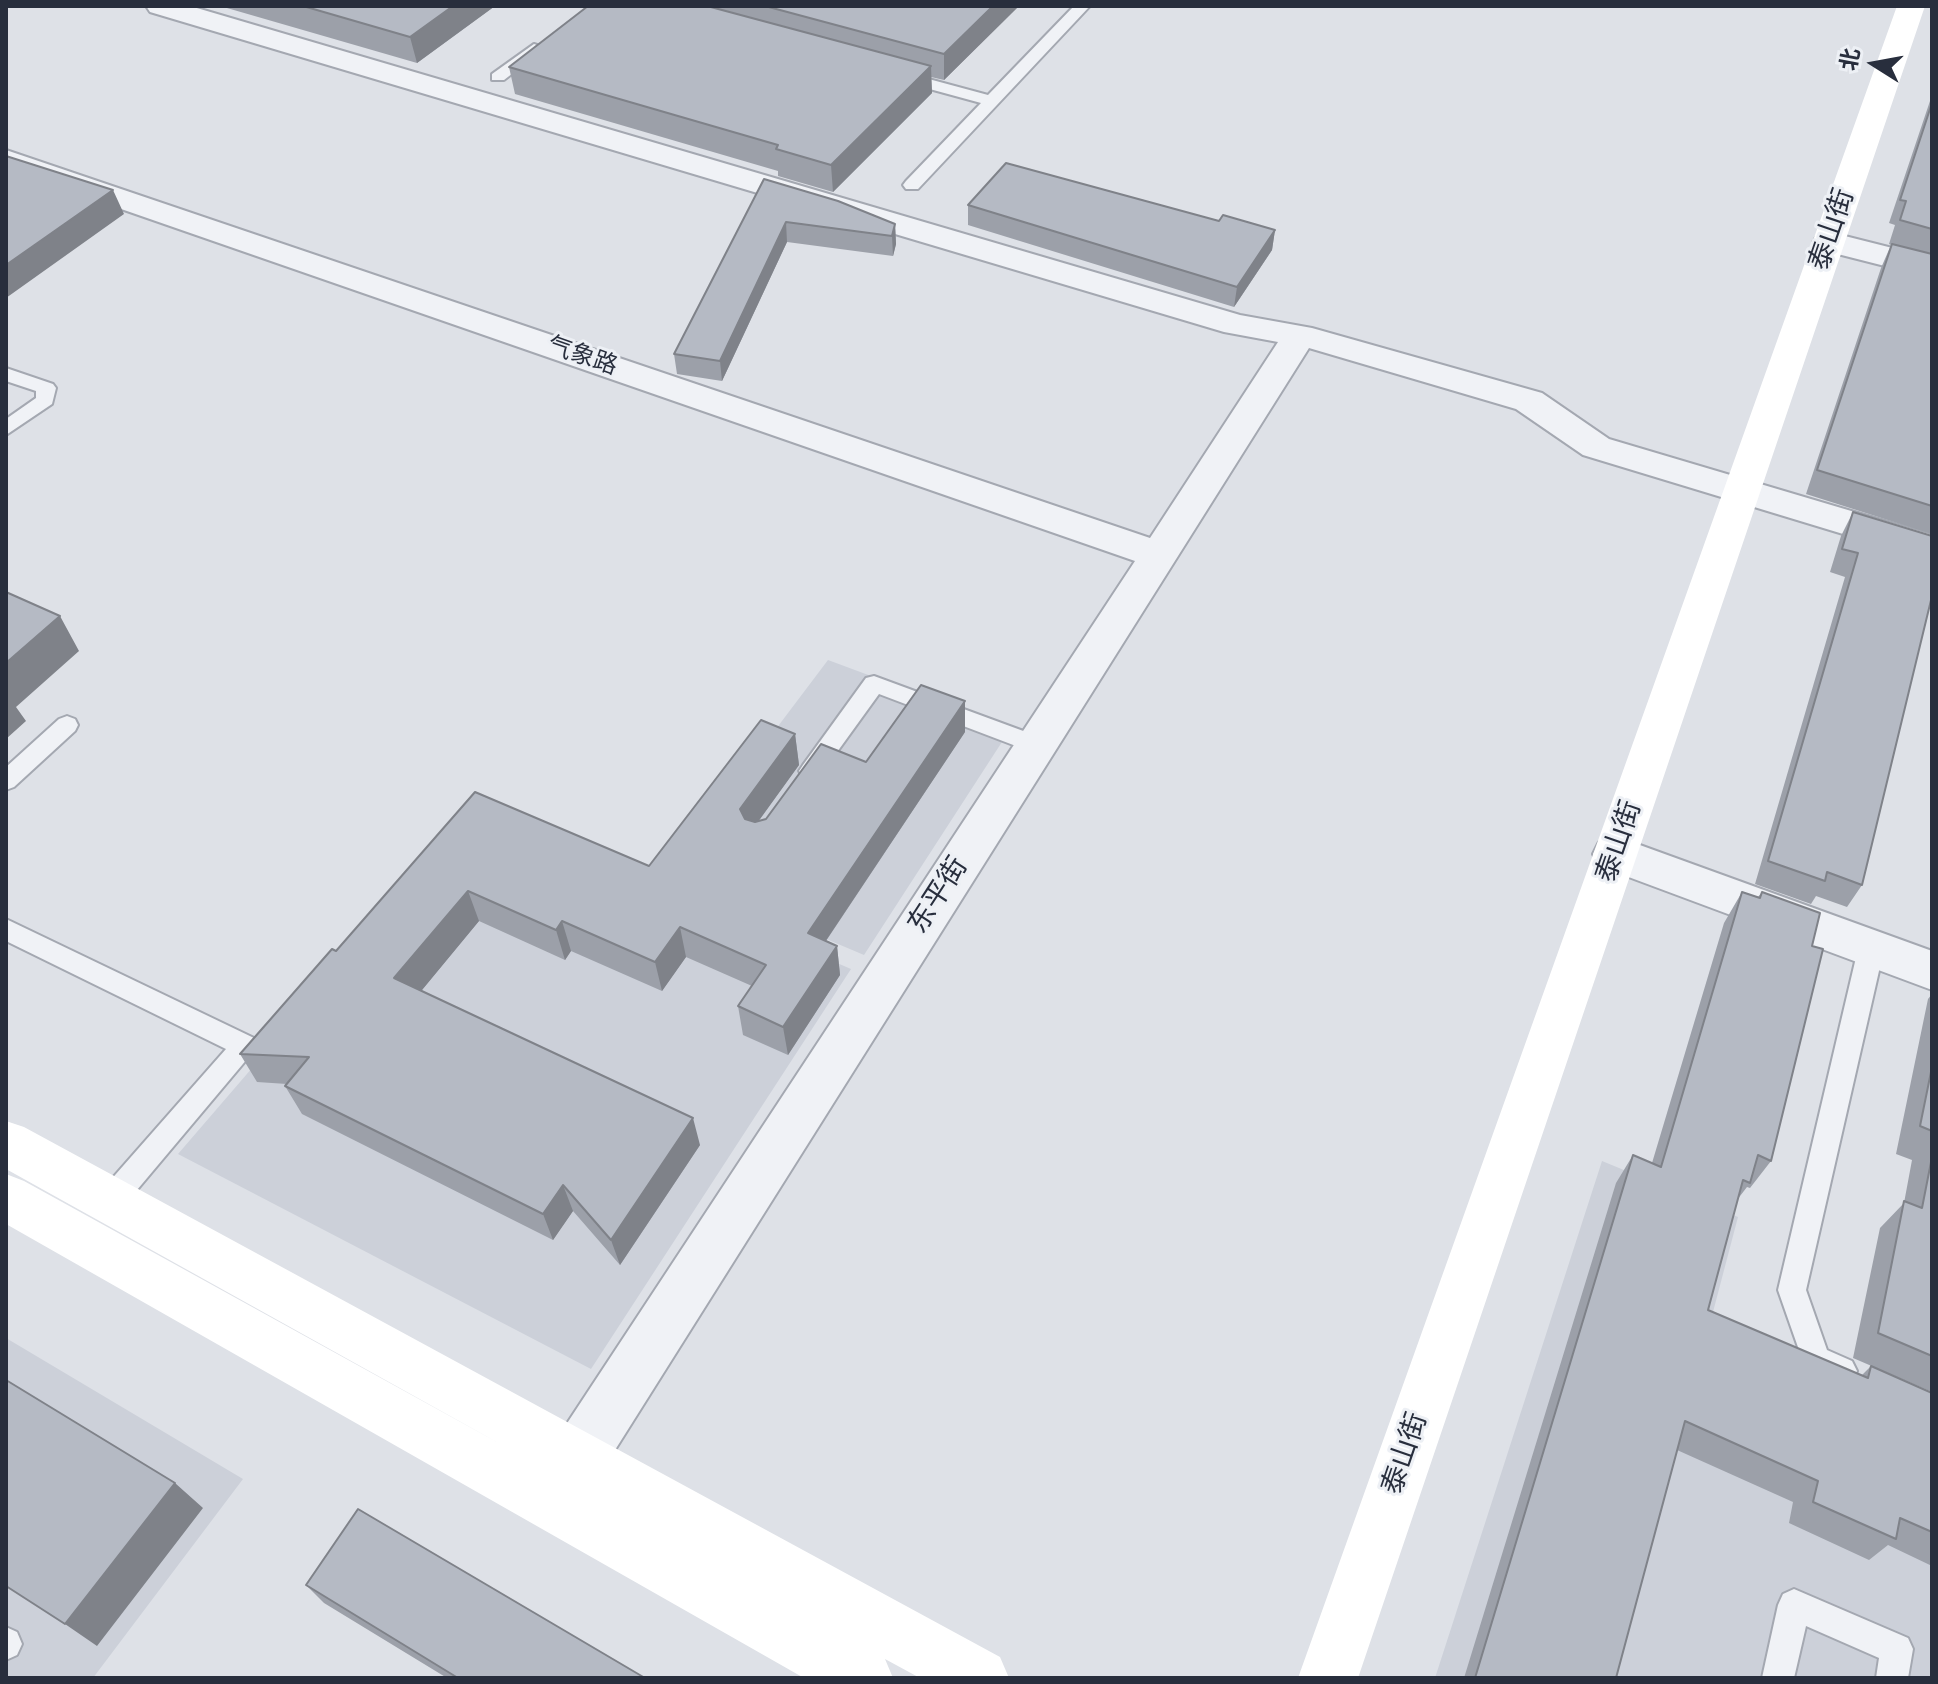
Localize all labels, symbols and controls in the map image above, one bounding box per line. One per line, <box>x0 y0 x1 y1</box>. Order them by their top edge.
north arrow <box>1834 24 1914 104</box>
text: 北 <box>1836 46 1864 73</box>
street label: 泰山街 <box>1803 185 1863 275</box>
street label: 气象路 <box>543 332 621 382</box>
street label: 泰山街 <box>1590 797 1650 887</box>
street label: 东平街 <box>902 852 976 940</box>
street label: 泰山街 <box>1376 1409 1436 1499</box>

